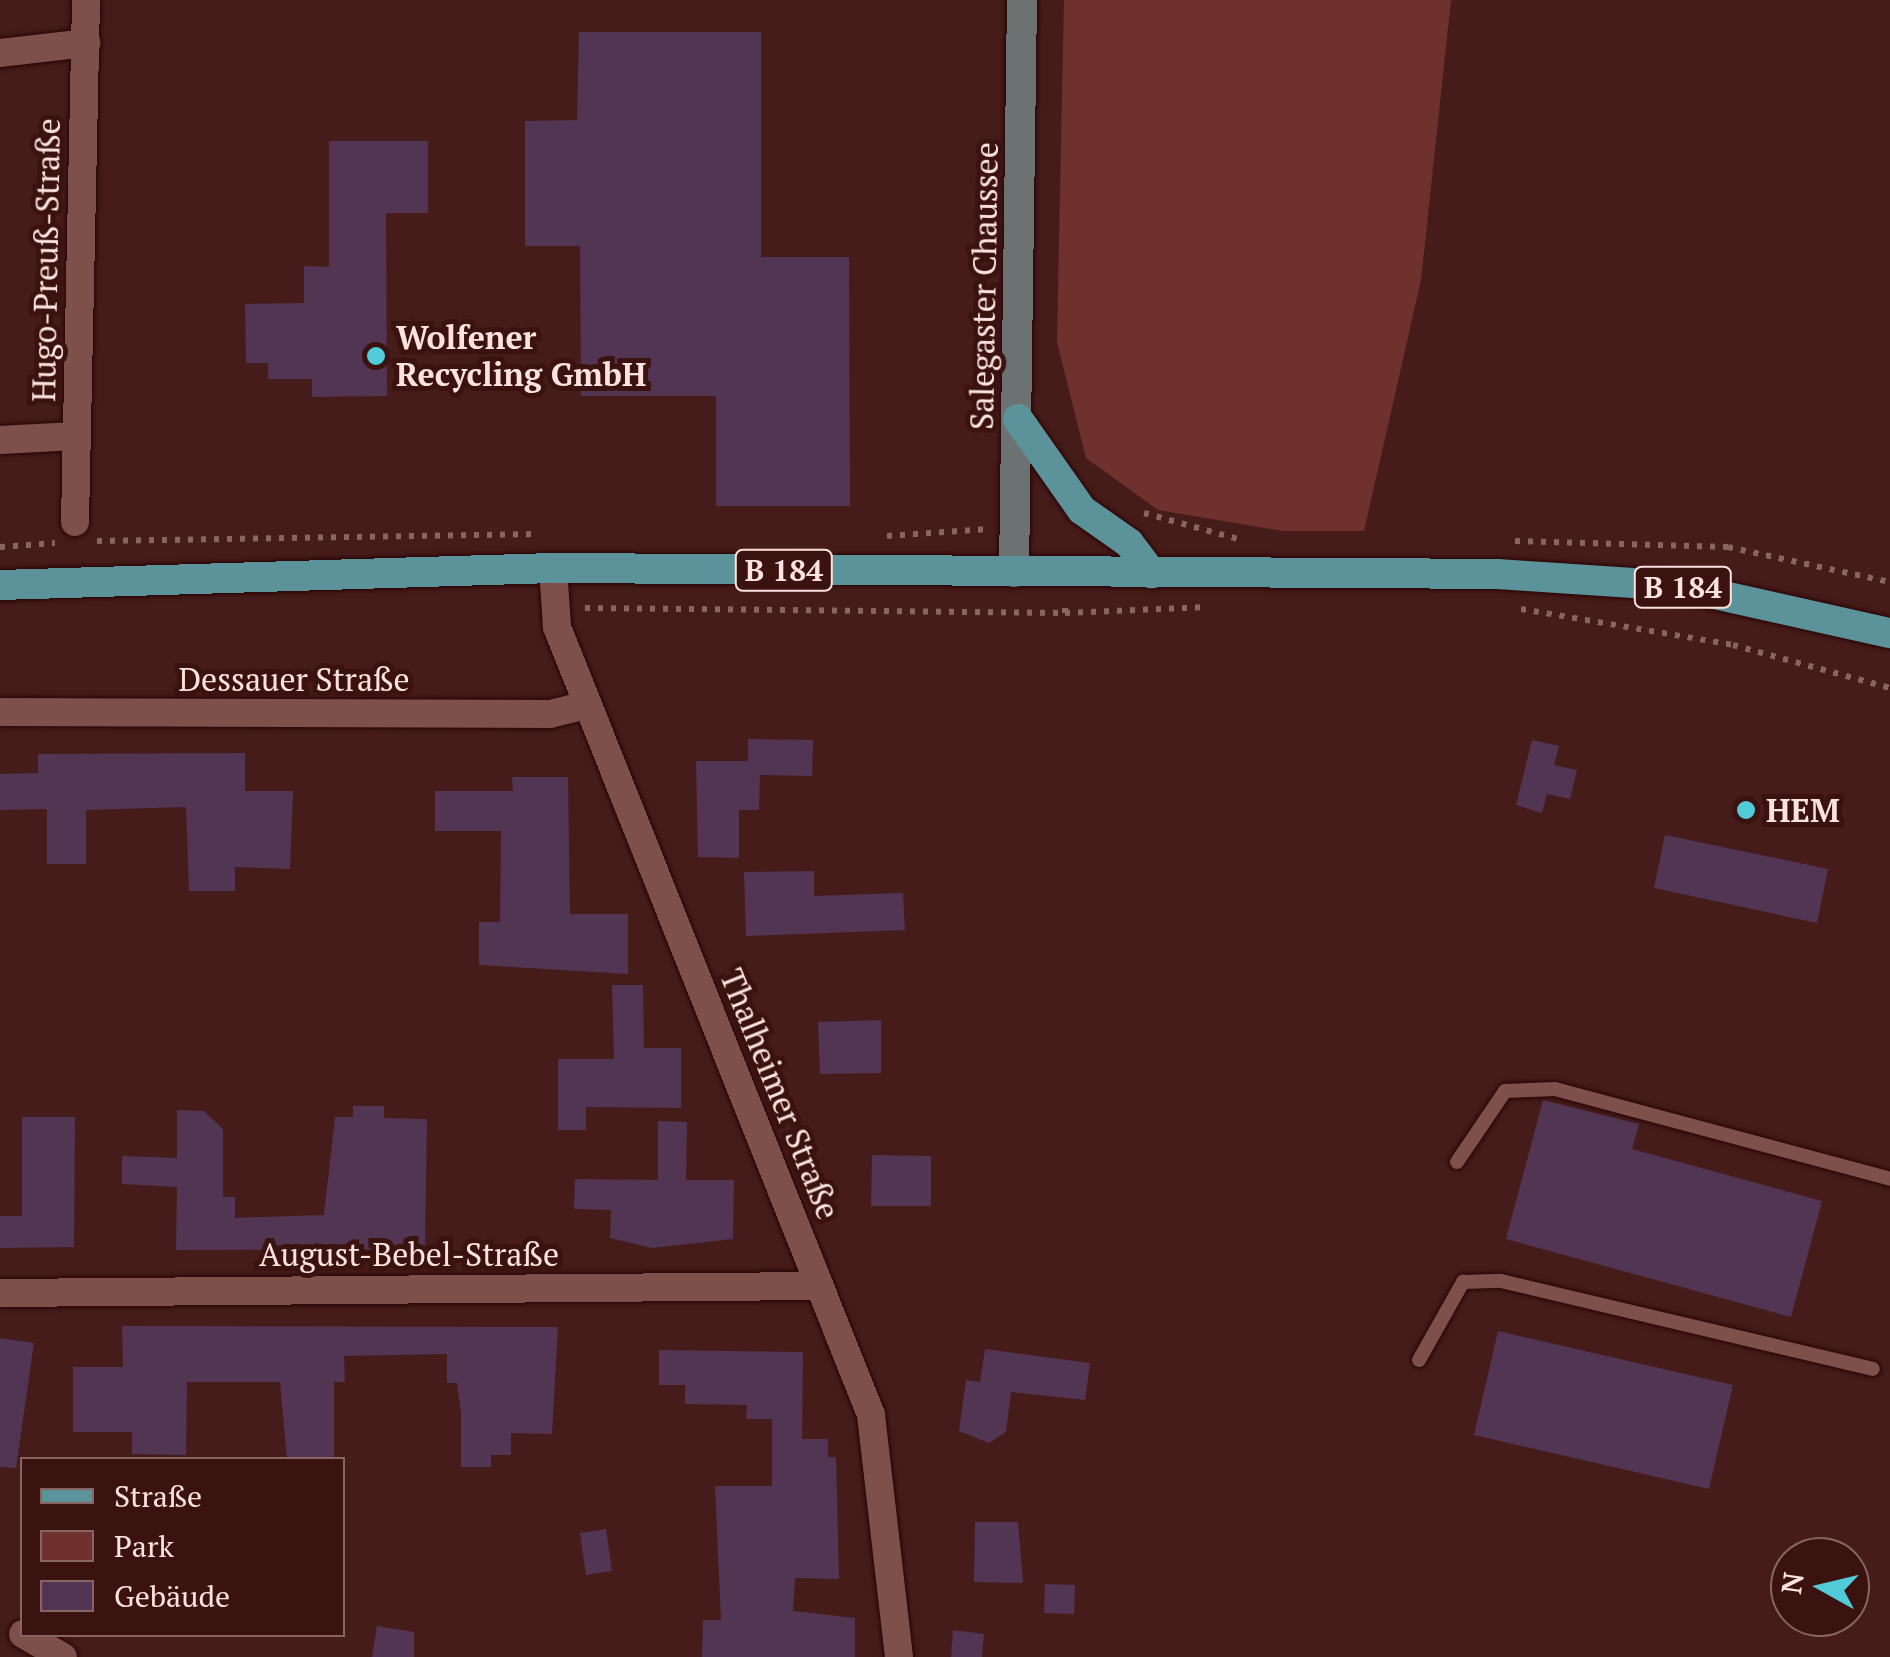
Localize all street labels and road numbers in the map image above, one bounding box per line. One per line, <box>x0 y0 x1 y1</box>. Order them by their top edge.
street label: Hugo-Preuß-Straße <box>24 118 68 402</box>
street label: Salegaster Chaussee <box>962 142 1006 430</box>
road number: B 184 <box>734 545 834 595</box>
road number: B 184 <box>1633 562 1733 612</box>
street label: Dessauer Straße <box>178 660 410 698</box>
street label: Thalheimer Straße <box>712 963 848 1225</box>
street label: August-Bebel-Straße <box>259 1235 559 1273</box>

